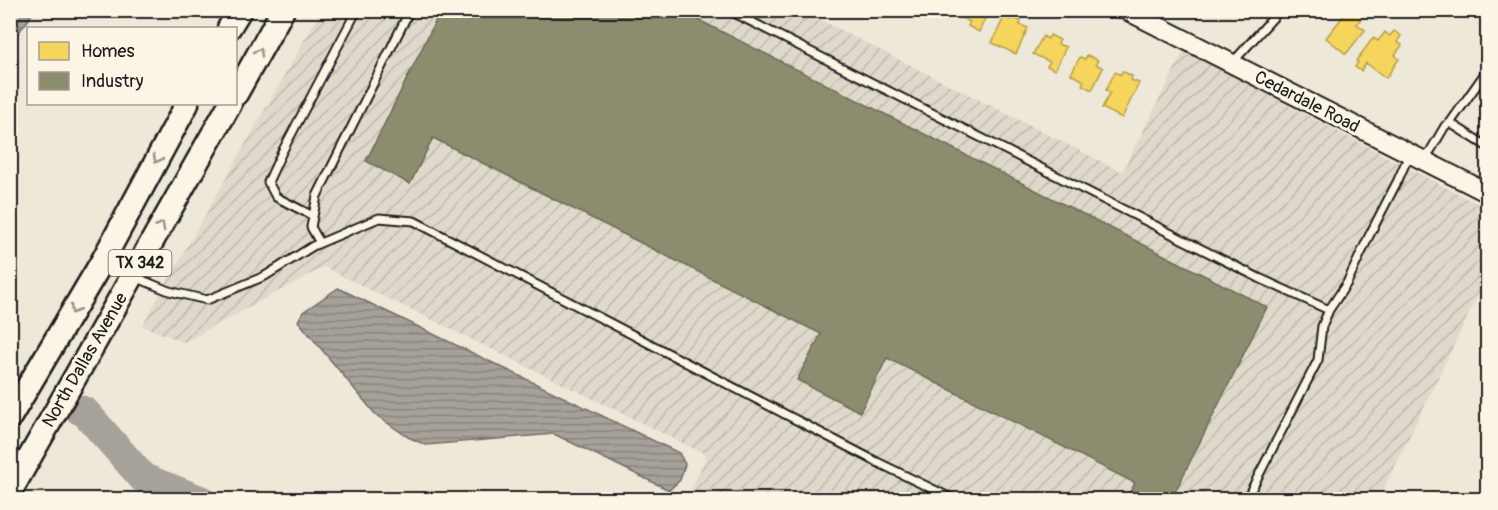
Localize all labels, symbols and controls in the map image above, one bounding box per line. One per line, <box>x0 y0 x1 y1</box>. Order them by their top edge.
legend <box>27 27 237 105</box>
text: Homes <box>81 40 134 63</box>
one-way arrow <box>252 48 263 59</box>
street label: Cedardale Road <box>1251 66 1363 138</box>
text: Industry <box>81 70 144 93</box>
one-way arrow <box>153 152 164 163</box>
one-way arrow <box>154 221 166 232</box>
road number: TX 342 <box>108 250 172 276</box>
street label: North Dallas Avenue <box>37 288 133 431</box>
one-way arrow <box>69 304 81 315</box>

